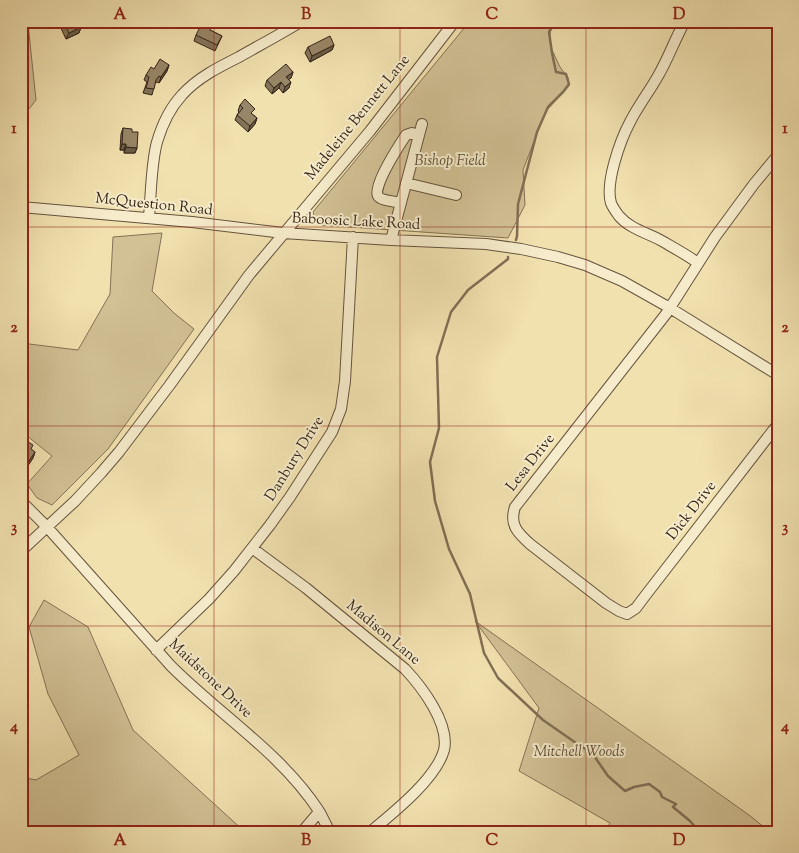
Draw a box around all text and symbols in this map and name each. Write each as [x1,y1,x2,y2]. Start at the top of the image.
text: A [114,4,127,27]
text: B [301,4,311,27]
text: C [486,4,499,27]
text: D [673,4,686,27]
street label: Madeleine Bennett Lane [301,51,415,185]
text: 1 [11,118,17,141]
text: 1 [782,118,788,141]
park label: Bishop Field [414,151,486,172]
street label: McQuestion Road [94,188,214,222]
street label: Baboosic Lake Road [291,208,421,236]
text: 2 [10,317,18,340]
text: 2 [781,317,789,340]
street label: Danbury Drive [260,412,330,506]
street label: Lesa Drive [502,430,560,496]
street label: Dick Drive [662,477,722,545]
text: 3 [11,517,18,540]
text: 3 [782,517,789,540]
street label: Madison Lane [341,596,425,670]
street label: Maidstone Drive [163,635,257,723]
text: 4 [9,716,18,739]
text: 4 [780,716,789,739]
park label: Mitchell Woods [533,742,625,763]
text: A [114,830,127,853]
text: B [301,830,311,853]
text: C [486,830,499,853]
text: D [673,830,686,853]

